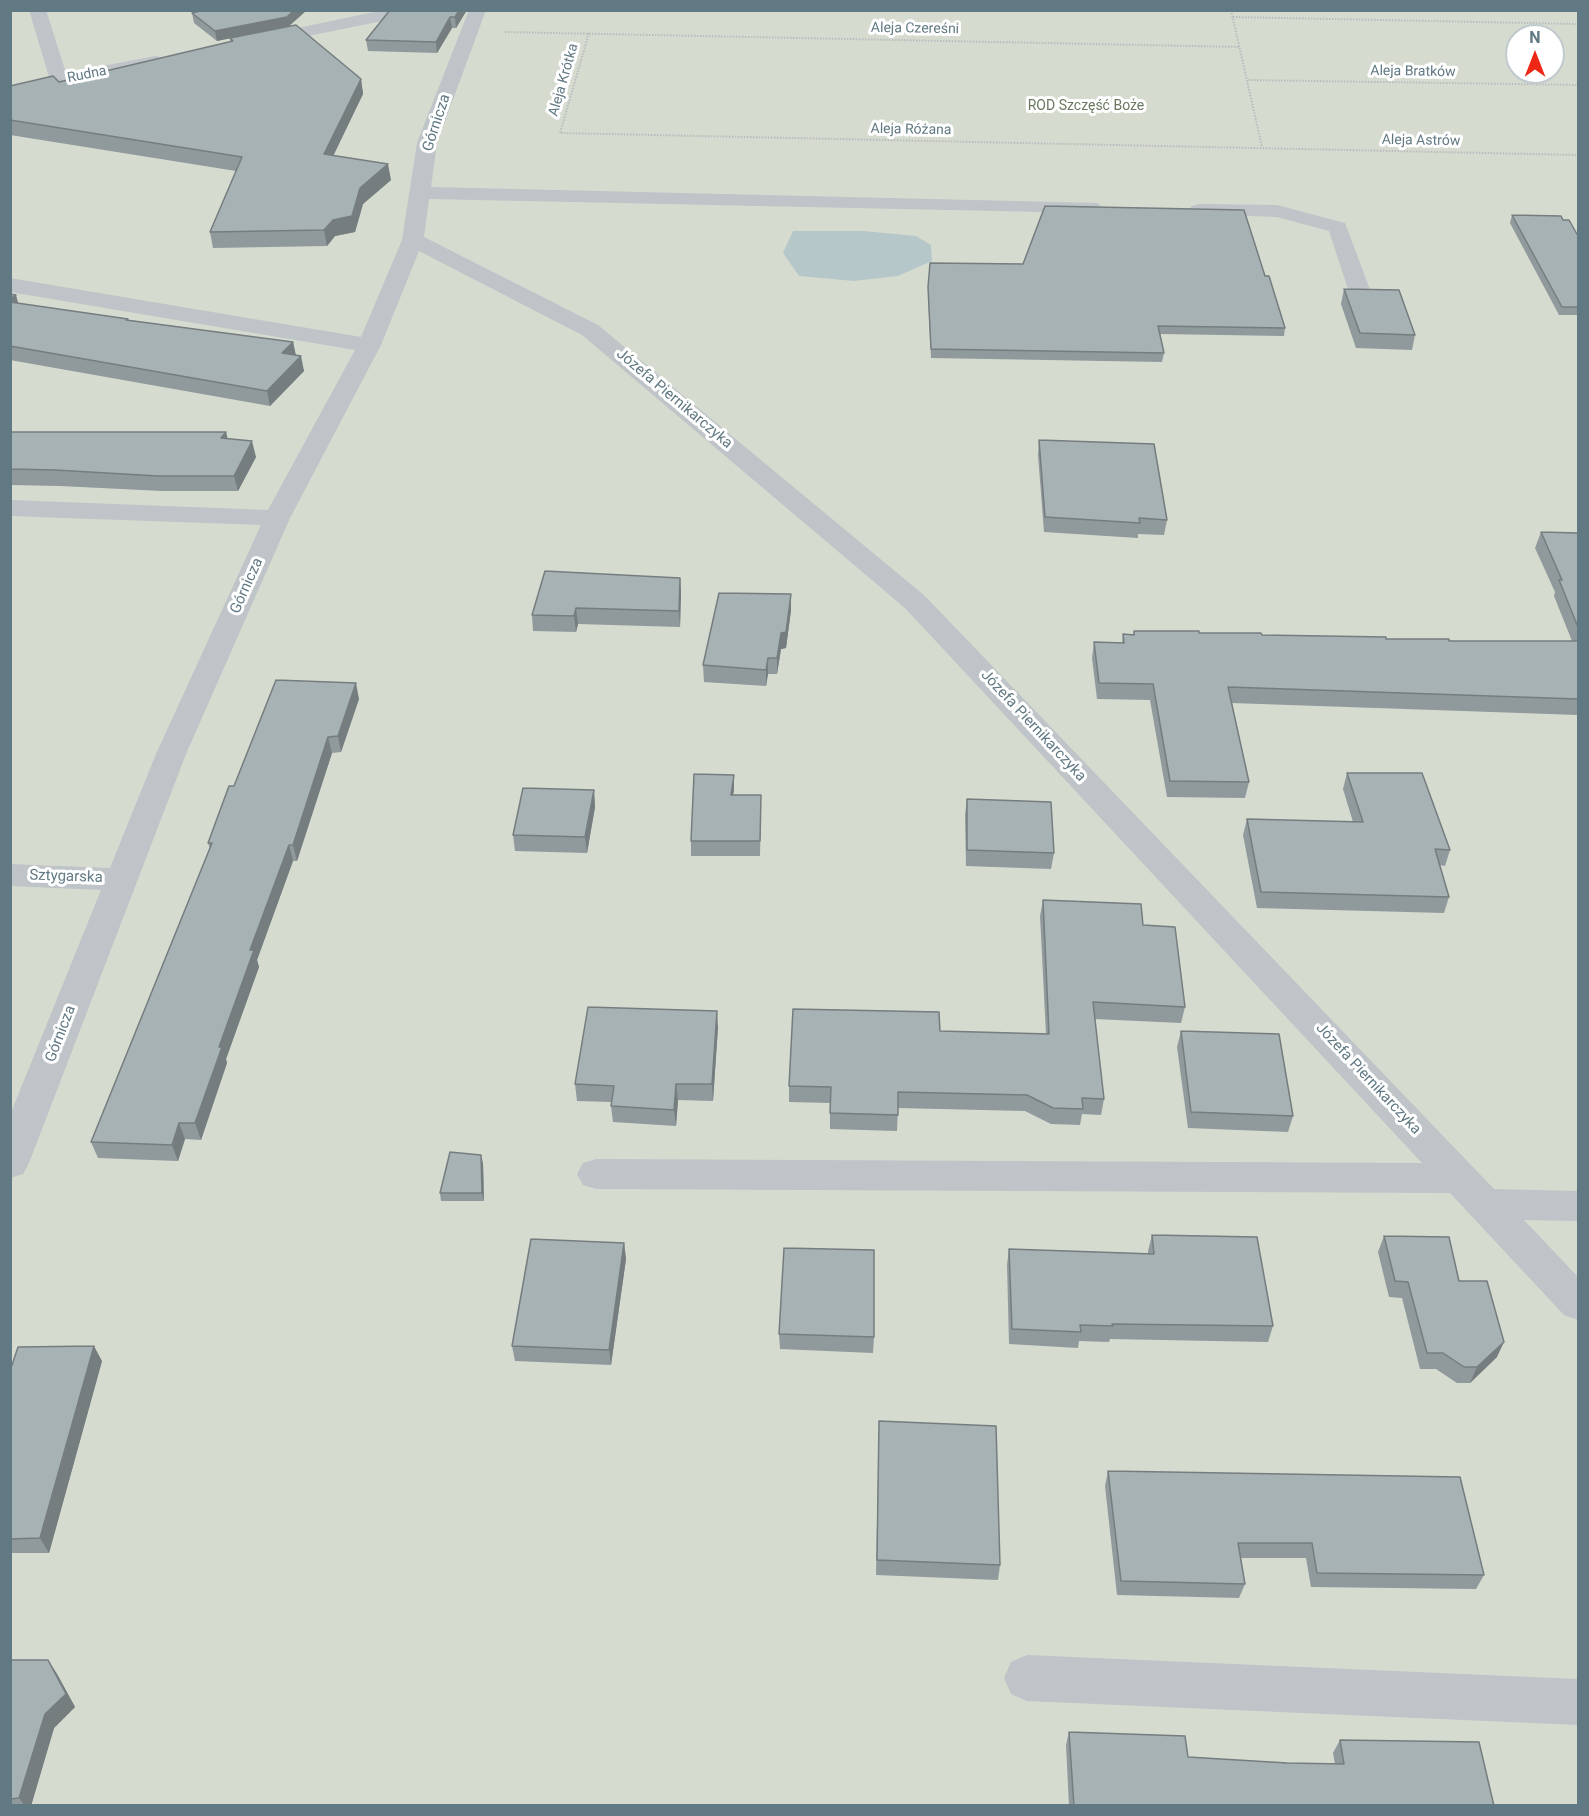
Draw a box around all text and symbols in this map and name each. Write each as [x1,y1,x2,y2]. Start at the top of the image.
street label: Aleja Czereśni [871,20,959,38]
north arrow [1505,24,1565,84]
text: N [1529,28,1541,47]
street label: Aleja Krótka [546,42,582,118]
street label: Rudna [66,63,108,87]
street label: Aleja Bratków [1370,63,1456,81]
street label: Górnicza [419,92,455,154]
park label: ROD Szczęść Boże [1028,98,1144,114]
street label: Aleja Różana [870,121,952,139]
street label: Aleja Astrów [1382,132,1460,150]
street label: Józefa Piernikarczyka [612,345,736,453]
street label: Górnicza [227,555,267,617]
street label: Józefa Piernikarczyka [977,666,1089,786]
street label: Sztygarska [29,867,103,887]
street label: Górnicza [42,1003,80,1065]
street label: Józefa Piernikarczyka [1312,1019,1424,1139]

